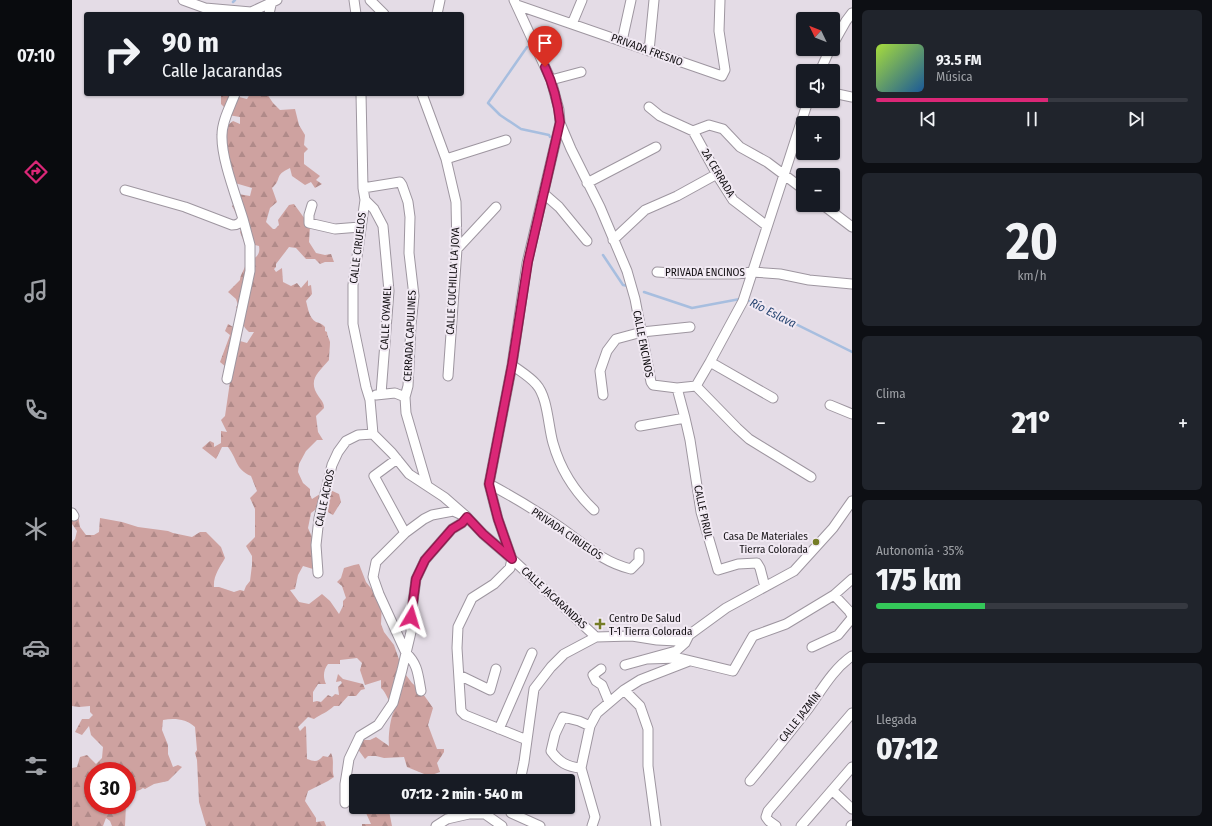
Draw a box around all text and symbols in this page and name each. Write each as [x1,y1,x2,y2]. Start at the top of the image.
north arrow [796,12,840,56]
map controls [796,12,840,212]
text: 90 m [162,26,219,59]
pin [528,26,562,67]
icon: right [96,28,148,80]
street label: PRIVADA FRESNO [609,31,685,69]
icon: arrive [534,32,556,54]
text: 07:10 [17,45,55,67]
text: 93.5 FM [936,51,982,69]
text: Calle Jacarandas [162,60,282,82]
button: sound [796,64,840,108]
text: Música [936,69,973,84]
icon: previous [917,108,939,130]
icon: pause [1021,108,1043,130]
icon: next [1125,108,1147,130]
button: + [796,116,840,160]
street label: 2A CERRADA [699,147,738,200]
icon: directions [22,158,50,186]
button: − [796,168,840,212]
text: 20 [1006,210,1058,273]
street label: CALLE CIRUELOS [347,211,369,284]
street label: CALLE CUCHILLA LA JOYA [444,227,462,335]
street label: PRIVADA ENCINOS [665,266,745,279]
text: km/h [1018,268,1047,283]
icon: music [22,277,50,305]
street label: CALLE OYAMEL [378,286,394,350]
street label: CERRADA CAPULINES [401,289,419,382]
water label: Río Eslava [748,295,798,331]
street label: CALLE ENCINOS [630,309,656,379]
text: Clima [876,386,906,401]
icon: phone [22,396,50,424]
text: 21° [1012,405,1052,441]
text: − [876,410,886,437]
text: + [1178,410,1188,437]
street label: CALLE ACROS [313,468,338,528]
street label: CALLE PIRUL [691,484,715,540]
street label: PRIVADA CIRUELOS [529,505,606,563]
icon: climate [22,515,50,543]
place label: Casa De Materiales Tierra Colorada [723,530,808,556]
marker: Casa De Materiales Tierra Colorada [811,537,821,547]
text: Autonomía · 35% [876,543,964,558]
text: 175 km [876,562,961,598]
street label: CALLE JACARANDAS [519,564,590,632]
position arrow [390,596,432,638]
place label: Centro De Salud T-1 Tierra Colorada [609,612,692,638]
marker: Centro De Salud T-1 Tierra Colorada [594,618,606,630]
icon: car [22,634,50,662]
street label: CALLE JAZMÍN [776,689,824,745]
text: Llegada [876,712,917,727]
text: 07:12 [876,731,938,767]
icon: filters [22,752,50,780]
speed limit sign: 30 [84,762,136,814]
text: 07:12 · 2 min · 540 m [401,785,523,803]

